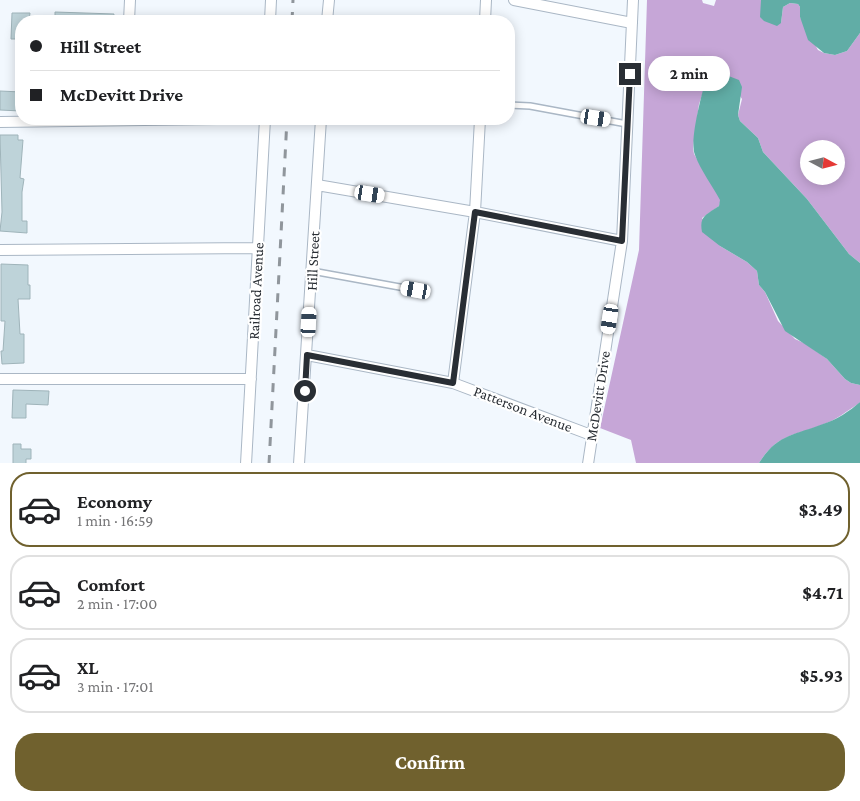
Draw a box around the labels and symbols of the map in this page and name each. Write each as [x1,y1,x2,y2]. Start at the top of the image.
callout: 2 min [648,56,730,92]
route end [619,63,641,85]
car [580,108,611,128]
north arrow [800,140,845,185]
car [354,184,385,204]
street label: Hill Street [303,230,323,291]
street label: Railroad Avenue [245,242,267,340]
car [399,280,432,300]
car [600,303,619,335]
car [300,307,317,337]
street label: McDevitt Drive [583,349,613,442]
route start [294,380,316,402]
street label: Patterson Avenue [471,383,575,435]

